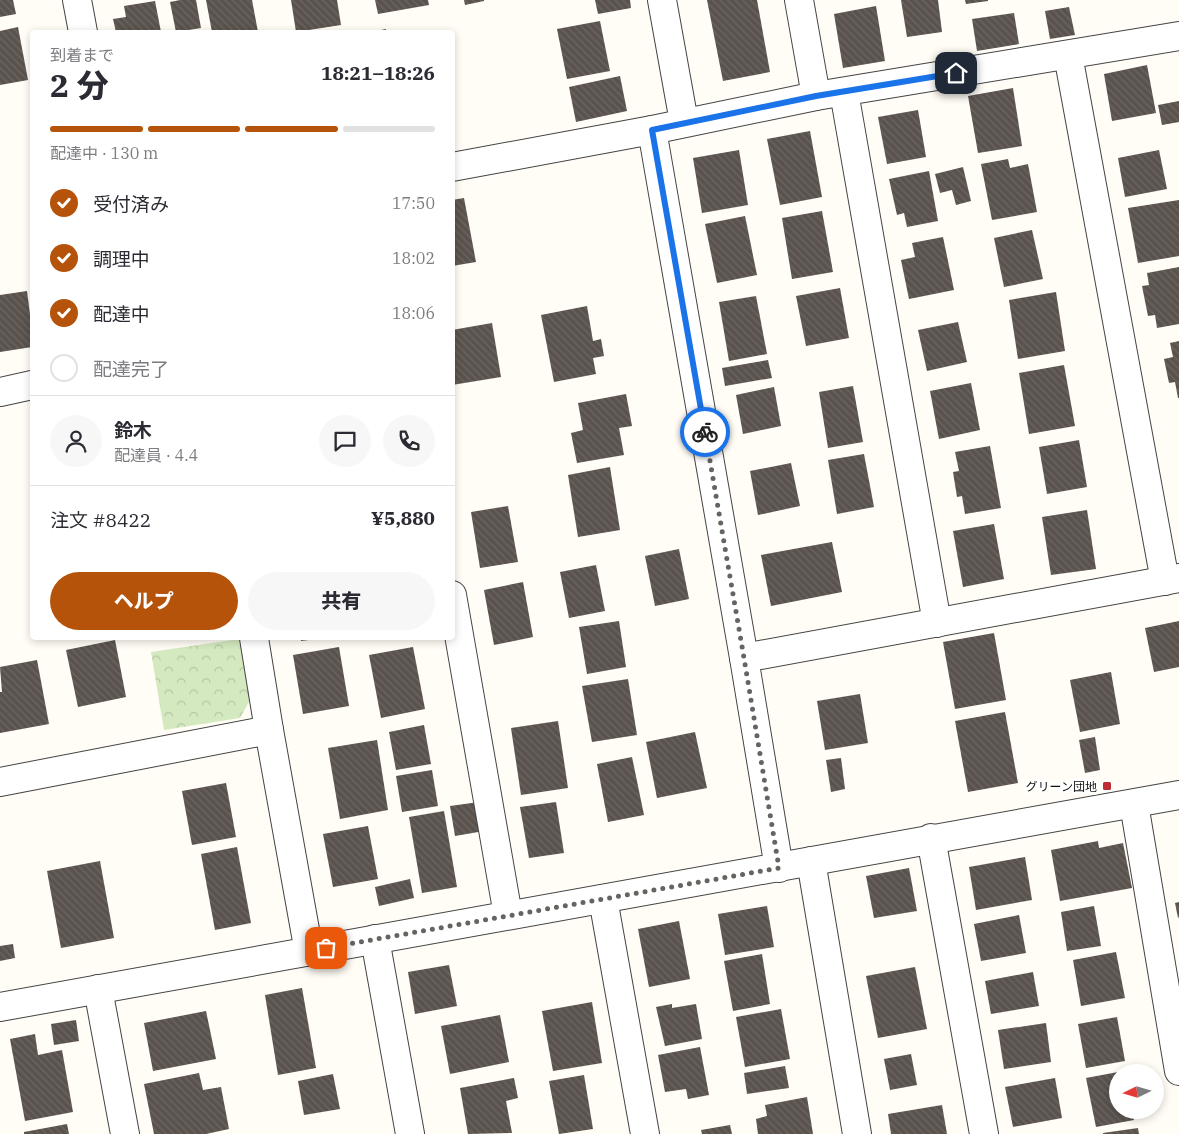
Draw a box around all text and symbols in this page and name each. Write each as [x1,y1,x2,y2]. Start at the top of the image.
text: 到着まで [50,45,114,65]
pin [935,52,977,94]
icon: home [942,59,970,87]
text: 18:21–18:26 [321,61,435,85]
text: 2 分 [50,64,109,106]
text: 配達中 · 130 m [50,143,158,163]
icon: check [50,189,78,217]
text: 受付済み [93,192,169,216]
text: 17:50 [392,193,435,213]
icon: check [50,244,78,272]
text: 調理中 [93,247,150,271]
text: 18:02 [392,248,435,268]
icon: check [50,299,78,327]
text: 配達中 [93,302,150,326]
text: 18:06 [392,303,435,323]
text: 配達完了 [93,357,169,381]
courier [680,407,730,457]
button: person [50,415,102,467]
button: chat [319,415,371,467]
button: phone [383,415,435,467]
text: 鈴木 [114,418,152,442]
icon: bike [691,418,719,446]
text: 配達員 · 4.4 [114,445,198,465]
text: ¥5,880 [371,506,435,530]
text: 注文 #8422 [50,508,151,532]
button: ヘルプ [50,572,238,630]
button: 共有 [248,572,435,630]
place label: グリーン団地 [1026,779,1097,794]
marker: グリーン団地 [1101,780,1113,792]
pin [305,927,347,969]
icon: bag [312,934,340,962]
north arrow [1109,1064,1164,1119]
map controls [1109,1064,1164,1119]

